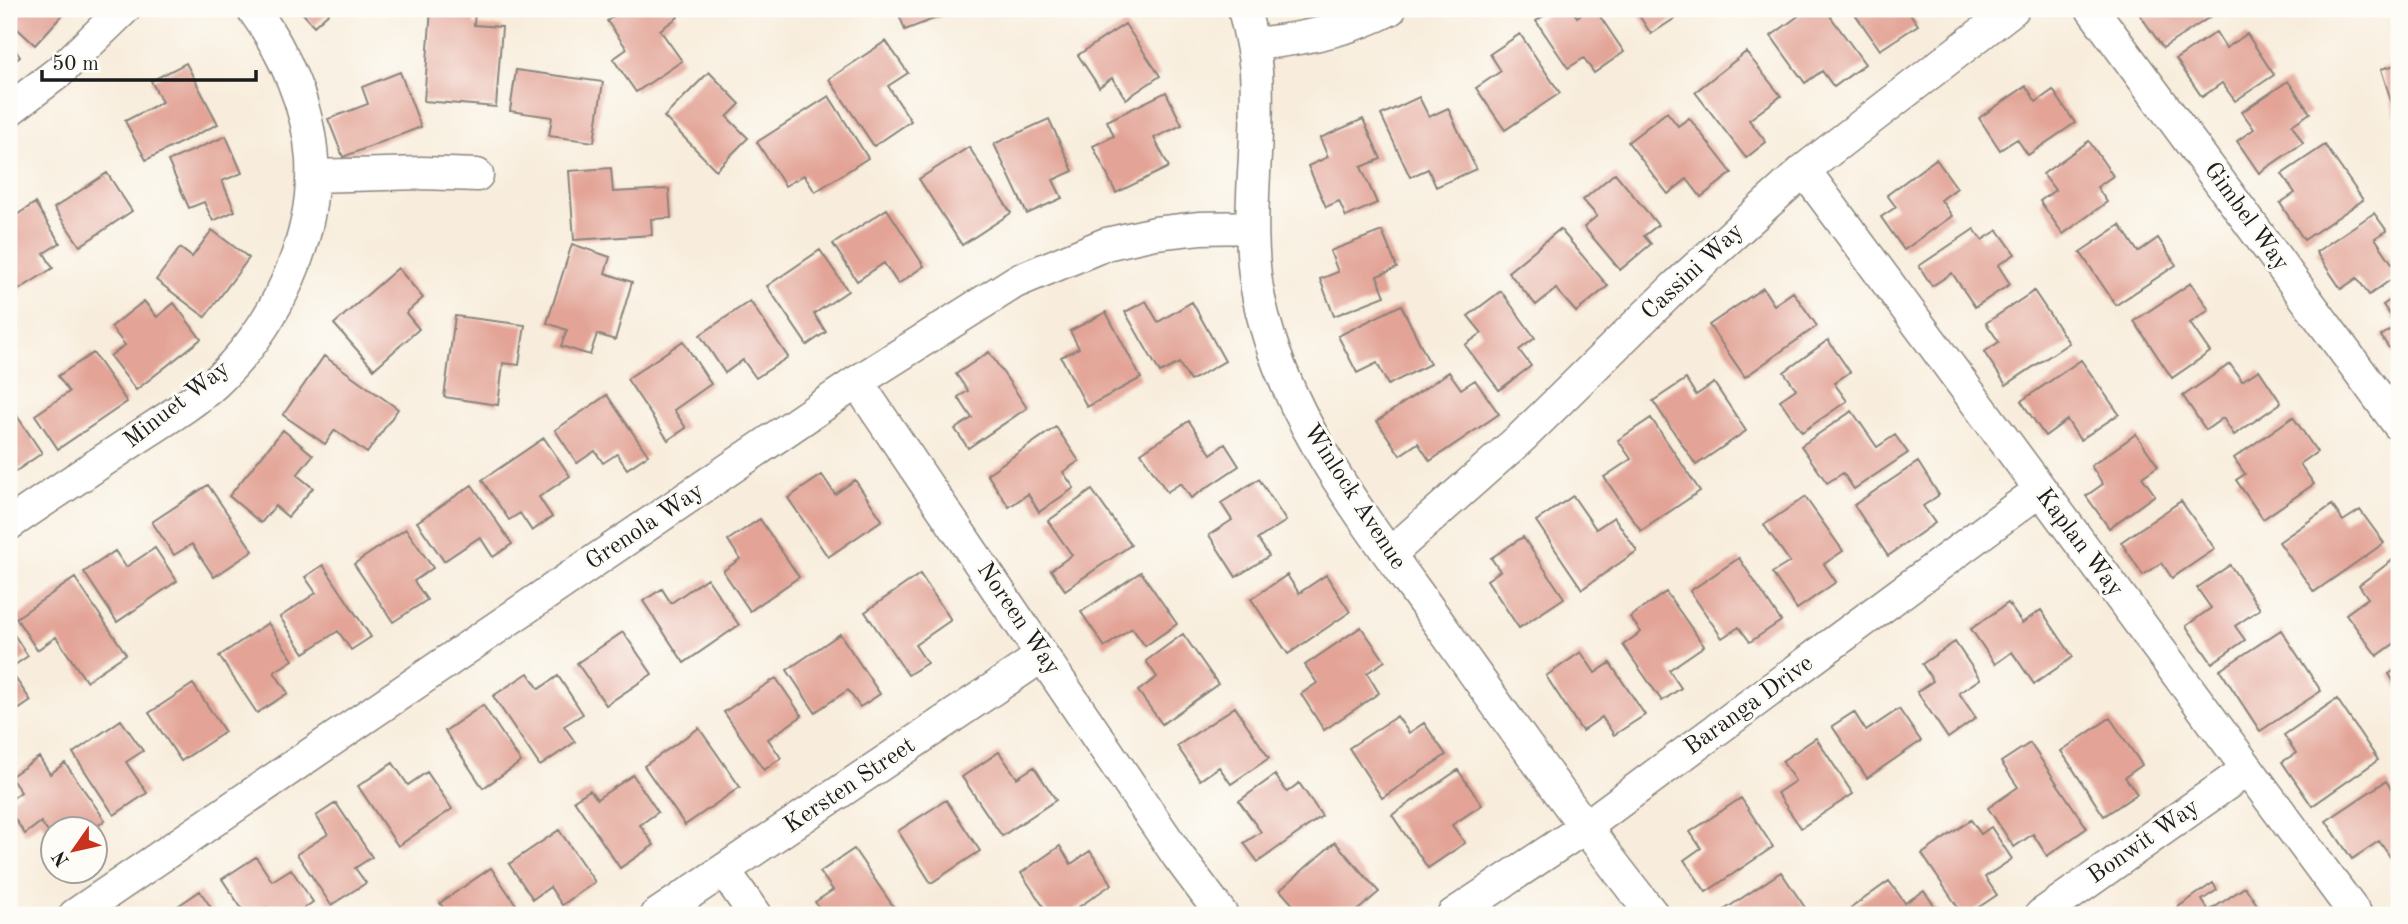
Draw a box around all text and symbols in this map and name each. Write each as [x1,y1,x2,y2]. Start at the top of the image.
scale bar [42,38,256,82]
text: 50 m [52,54,99,75]
street label: Gimbel Way [2199,158,2293,276]
street label: Cassini Way [1638,219,1749,325]
street label: Minuet Way [120,356,234,453]
street label: Winlock Avenue [1298,420,1410,574]
street label: Grenola Way [582,479,708,575]
street label: Kaplan Way [2031,485,2127,602]
street label: Noreen Way [972,558,1064,680]
street label: Baranga Drive [1680,652,1818,760]
street label: Kersten Street [780,734,920,838]
street label: Bonwit Way [2084,795,2204,889]
north arrow [38,816,108,886]
text: N [50,846,74,869]

